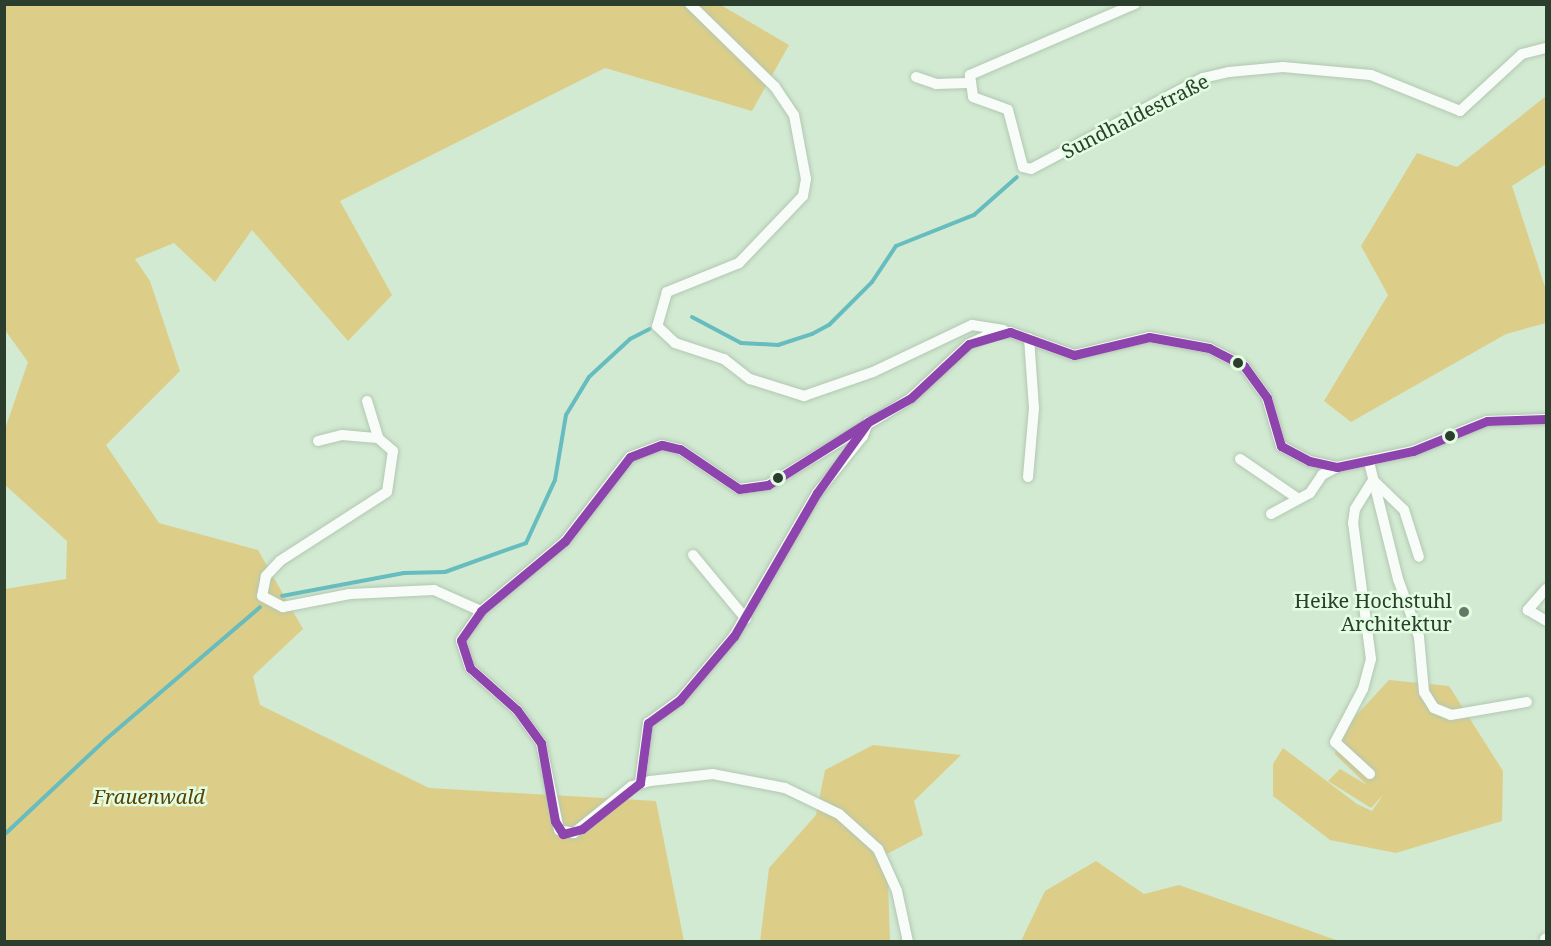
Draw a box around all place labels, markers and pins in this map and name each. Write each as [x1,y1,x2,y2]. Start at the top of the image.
unlabelled marker [1232,357,1244,369]
unlabelled marker [1444,430,1456,442]
unlabelled marker [772,472,784,484]
place label: Heike Hochstuhl Architektur [1294,588,1452,635]
marker: Heike Hochstuhl Architektur [1457,605,1471,619]

